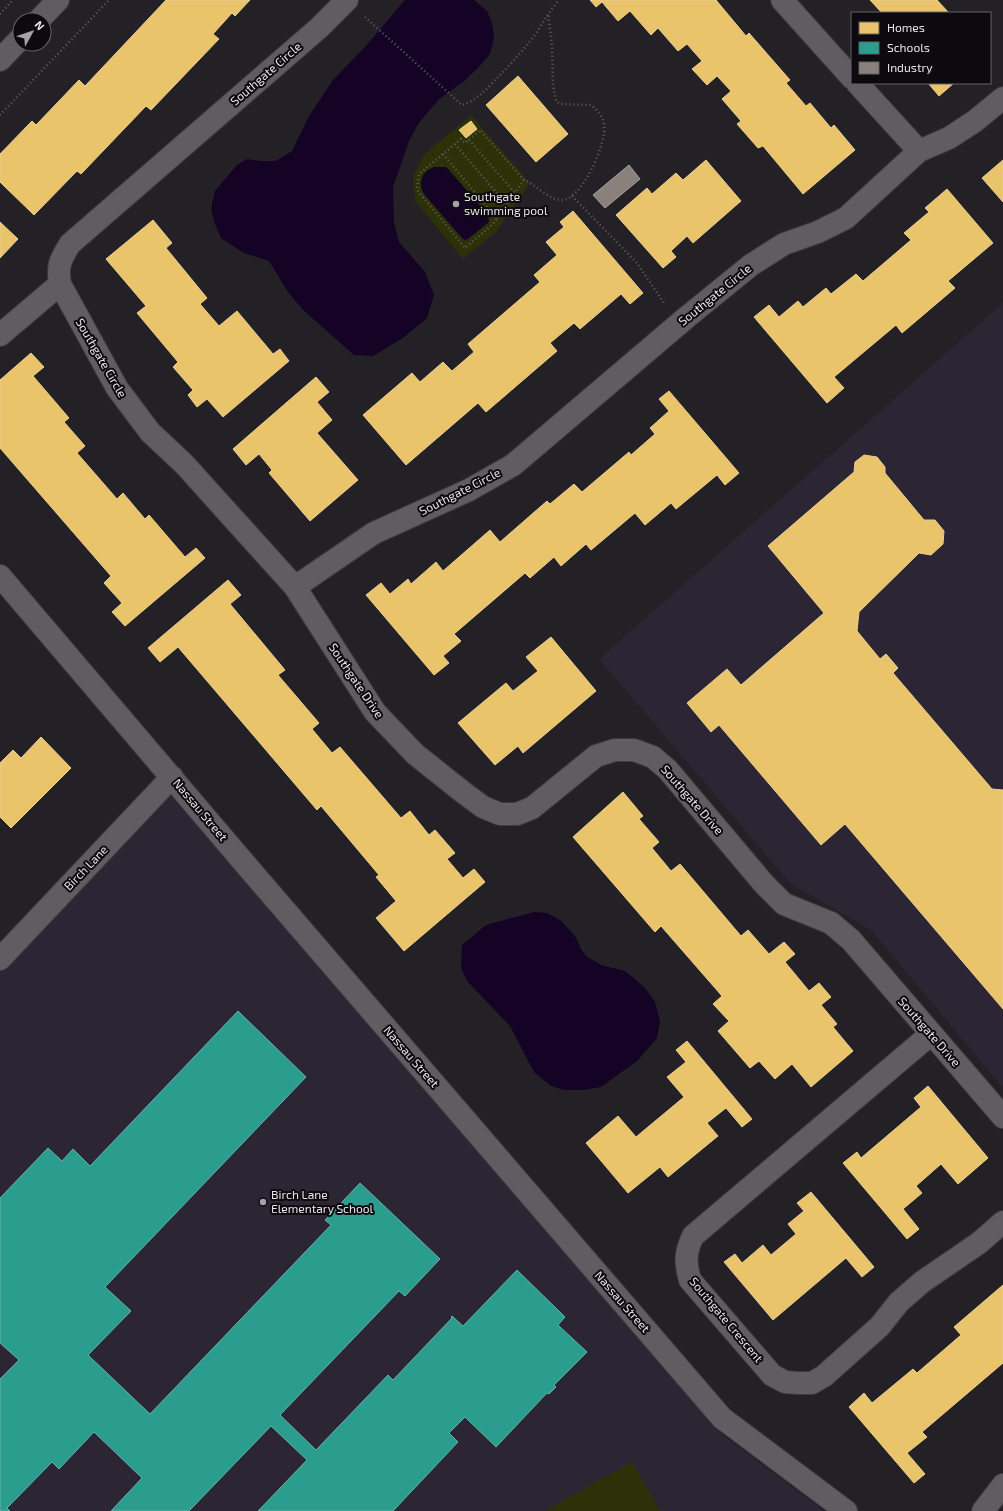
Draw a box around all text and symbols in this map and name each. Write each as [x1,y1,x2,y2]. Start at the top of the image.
north arrow [12,12,52,52]
legend [851,12,991,84]
text: N [33,18,48,33]
text: Homes [887,20,925,34]
street label: Southgate Circle [227,39,304,108]
text: Schools [887,40,930,54]
text: Industry [887,60,933,74]
place label: Southgate swimming pool [464,189,548,217]
marker: Southgate swimming pool [451,199,461,209]
street label: Southgate Circle [675,261,753,328]
street label: Southgate Circle [74,315,130,400]
street label: Southgate Circle [417,465,502,518]
street label: Southgate Drive [327,640,387,721]
street label: Southgate Drive [659,762,727,837]
street label: Nassau Street [171,775,231,844]
street label: Birch Lane [61,842,110,893]
street label: Southgate Drive [896,994,964,1069]
street label: Nassau Street [381,1023,442,1090]
place label: Birch Lane Elementary School [271,1187,374,1215]
marker: Birch Lane Elementary School [258,1197,268,1207]
street label: Nassau Street [592,1268,653,1335]
street label: Southgate Crescent [687,1274,767,1365]

